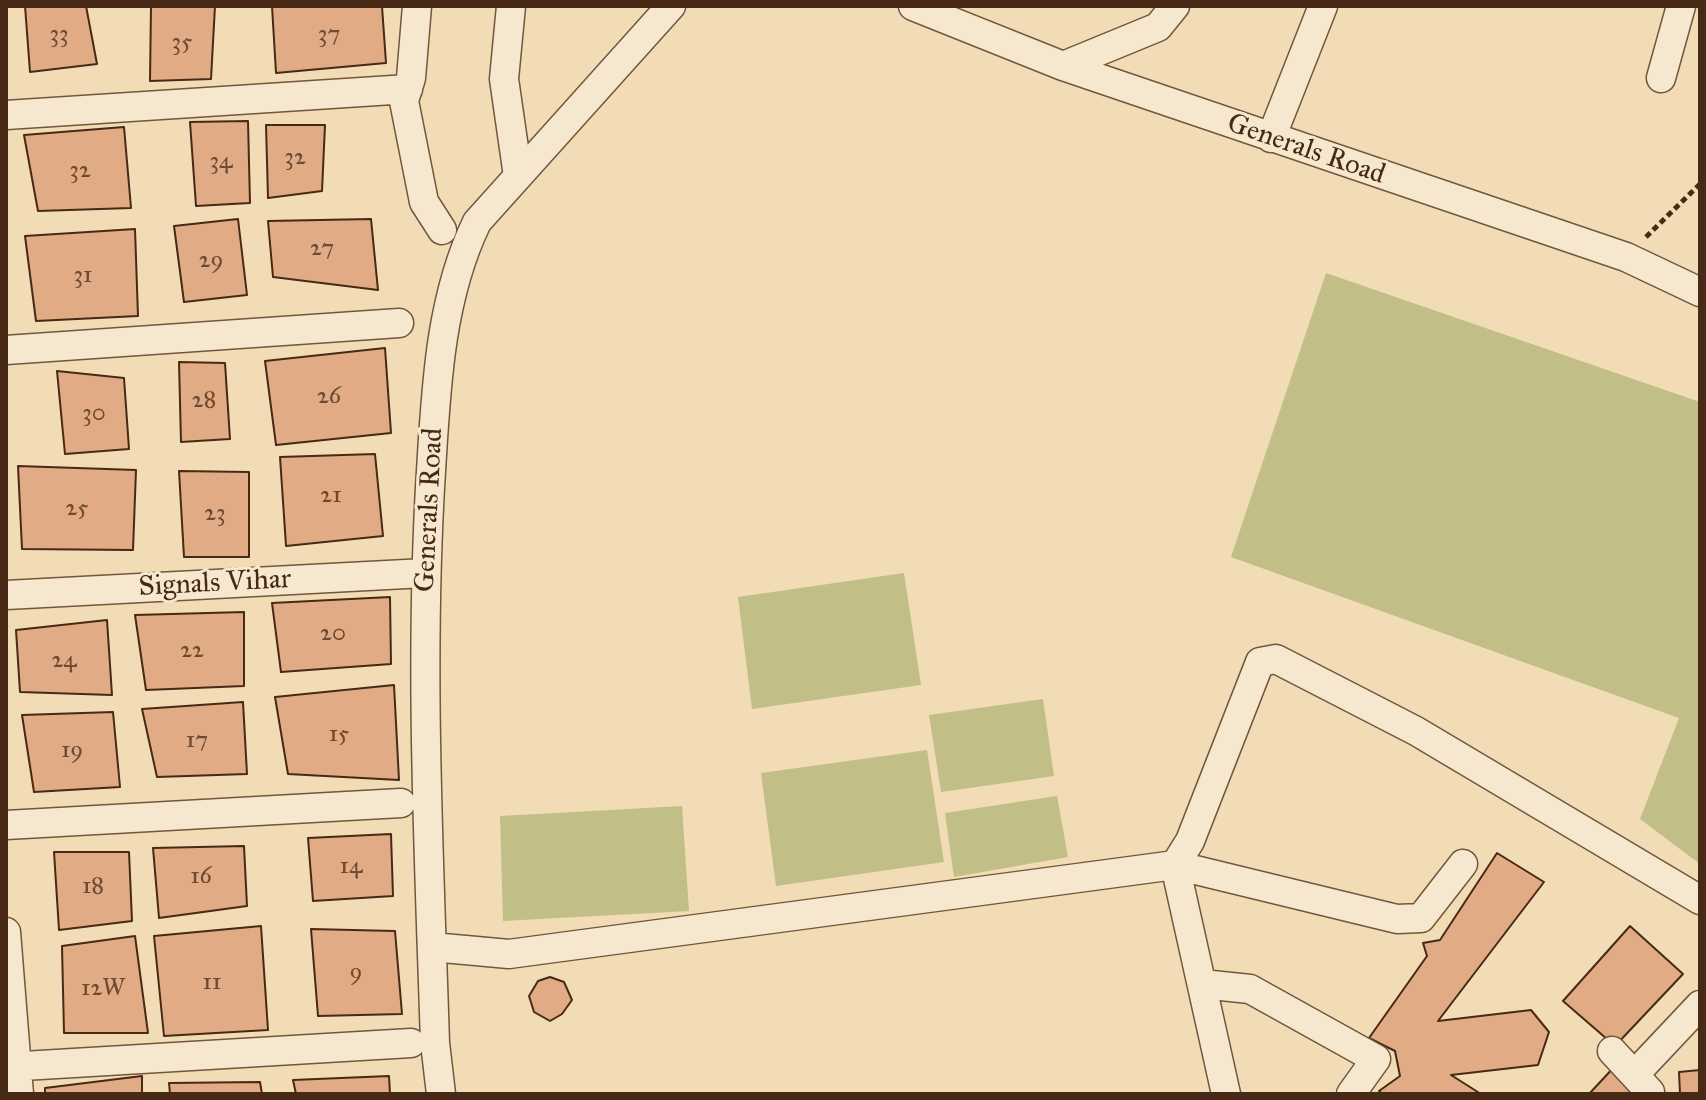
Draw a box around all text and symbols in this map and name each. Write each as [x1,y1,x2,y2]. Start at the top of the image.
house number: 33 [49,21,69,49]
house number: 37 [318,21,340,49]
house number: 35 [172,29,192,57]
street label: Generals Road [1223,107,1389,193]
house number: 32 [284,144,306,172]
house number: 34 [210,148,232,176]
house number: 32 [69,157,91,185]
house number: 27 [310,235,334,263]
house number: 29 [199,247,223,275]
house number: 31 [73,262,93,290]
house number: 26 [317,383,341,411]
house number: 28 [192,387,216,415]
house number: 30 [82,400,106,428]
street label: Generals Road [409,427,451,593]
house number: 21 [320,482,342,510]
house number: 25 [66,495,88,523]
house number: 23 [204,500,226,528]
street label: Signals Vihar [138,563,292,605]
house number: 20 [320,620,346,648]
house number: 22 [180,637,204,665]
house number: 24 [51,647,77,675]
house number: 15 [329,721,349,749]
house number: 17 [186,727,208,755]
house number: 19 [61,737,83,765]
house number: 14 [340,853,362,881]
house number: 16 [190,863,212,891]
house number: 18 [82,873,104,901]
house number: 9 [350,959,362,987]
house number: 11 [203,969,221,997]
house number: 12W [81,975,125,1003]

